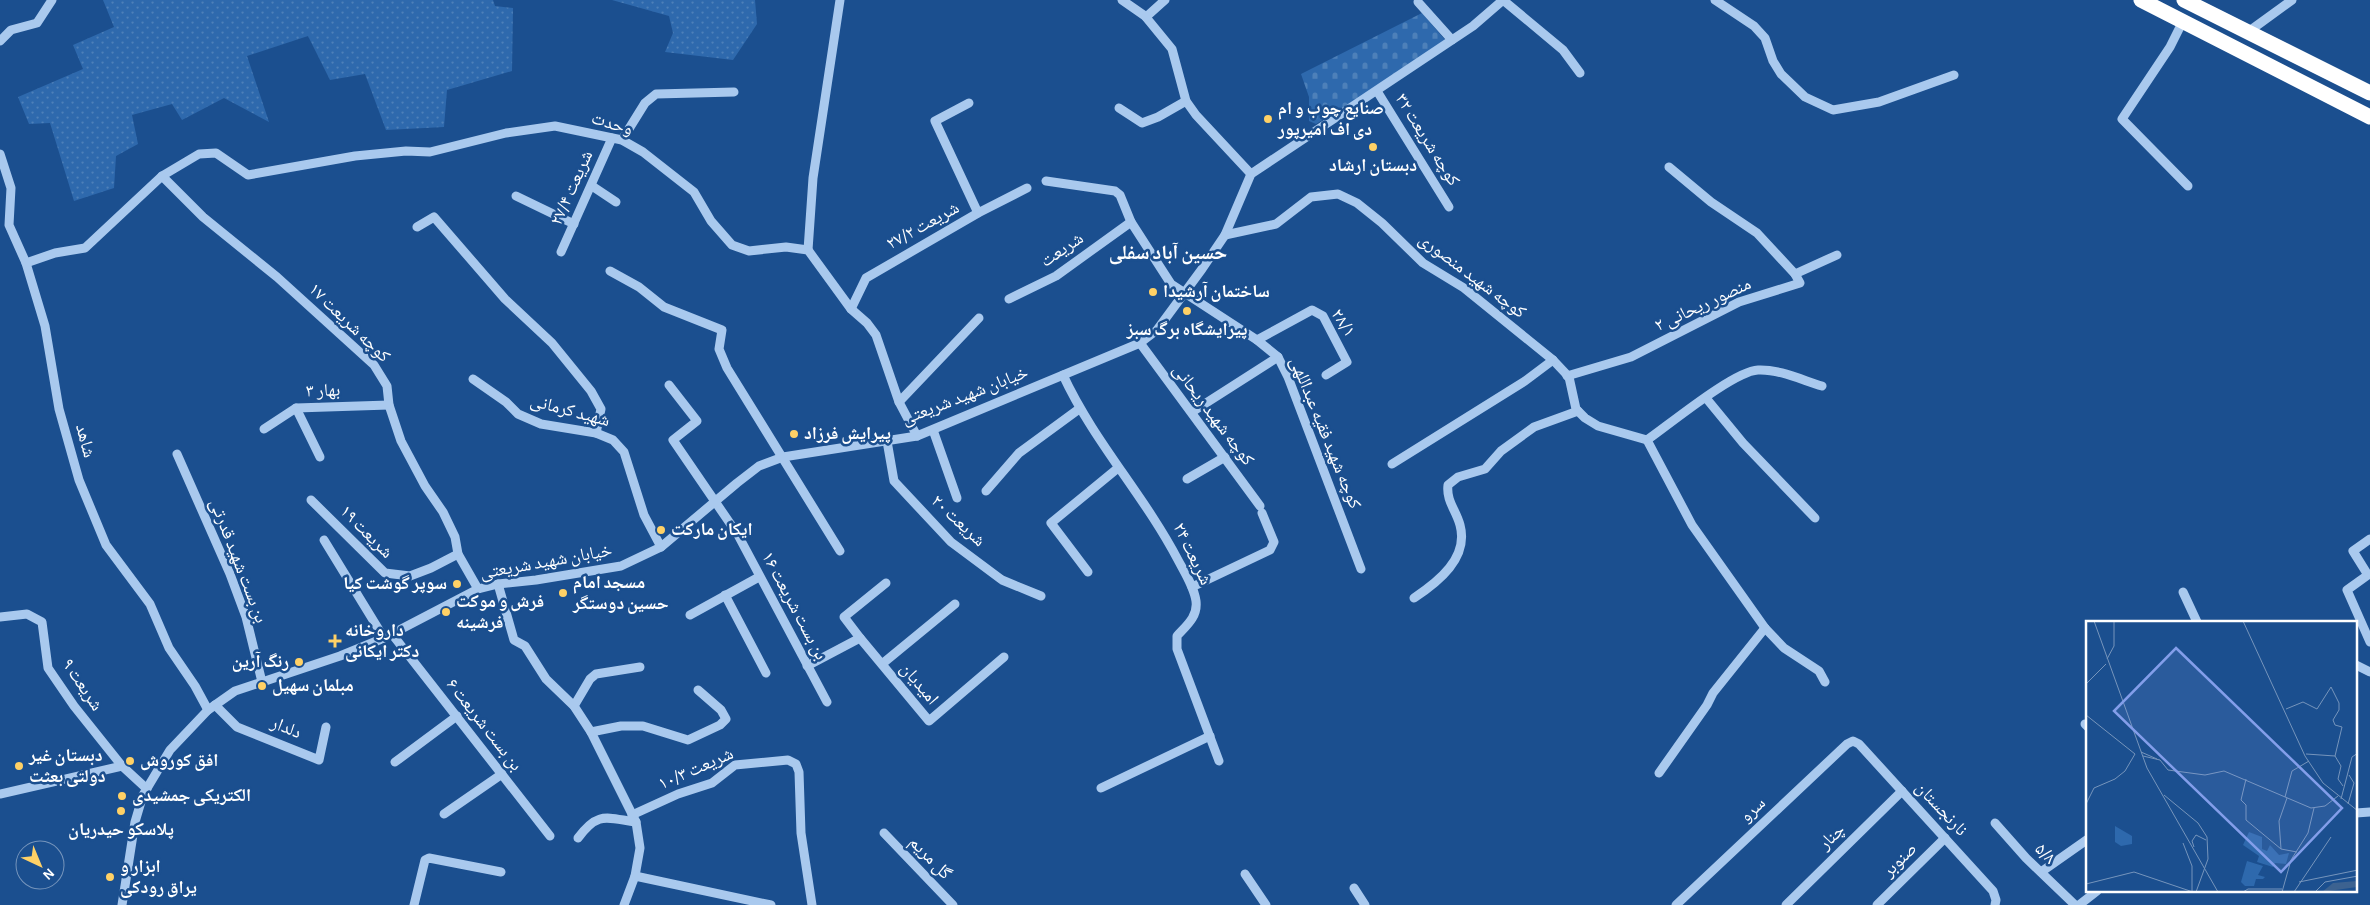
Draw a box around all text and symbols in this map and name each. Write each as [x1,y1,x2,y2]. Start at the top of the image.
street label: کوچه شریعت ۳۲ [1391,91,1463,190]
place label: صنایع چوب و ام دی اف امیرپور [1277,100,1384,140]
street label: وحدت [589,109,635,139]
marker: صنایع چوب و ام دی اف امیرپور [1262,113,1274,125]
marker: دبستان ارشاد [1367,141,1379,153]
street label: شریعت ۲۷/۴ [548,148,597,228]
place label: دبستان ارشاد [1329,157,1417,176]
street label: شریعت ۲۷/۲ [884,199,962,253]
street label: شریعت [1037,229,1087,271]
street label: کوچه شهید منصوری [1414,230,1529,323]
district label: حسین آباد سفلی [1109,242,1227,265]
street label: منصور ریحانی ۲ [1652,275,1754,336]
street label: کوچه شریعت ۱۷ [304,280,393,367]
place label: ساختمان آرشیدا [1163,281,1270,302]
marker: ساختمان آرشیدا [1147,286,1159,298]
marker: پیرایشگاه برگ سبز [1181,305,1193,317]
street label: ۲۸/۱ [1327,306,1359,340]
place label: پیرایشگاه برگ سبز [1126,320,1247,340]
street label: کوچه شهید فقیه عبداللهی [1285,355,1364,512]
street label: کوچه شهید ریحانی [1168,361,1257,470]
street label: خیابان شهید شریعتی [899,364,1031,429]
street label: بهار ۳ [306,381,341,401]
street label: شهید کرمانی [528,392,612,431]
street label: شاهد [72,422,98,460]
place label: پیرایش فرزاد [804,425,891,444]
marker: پیرایش فرزاد [788,428,800,440]
street label: شریعت ۲۰ [927,492,988,551]
street label: بن بست شهید قدرتی [205,496,270,626]
street label: شریعت ۱۹ [336,502,396,562]
street label: شریعت ۲۴ [1169,520,1215,588]
place label: ایکان مارکت [671,521,753,540]
marker: ایکان مارکت [655,524,667,536]
street label: خیابان شهید شریعتی [479,542,614,583]
street label: بن بست شریعت ۱۶ [757,549,830,664]
place label: سوپر گوشت کیا [343,574,447,594]
place label: مسجد امام حسین دوستگر [572,574,669,614]
marker: سوپر گوشت کیا [451,578,463,590]
marker: مسجد امام حسین دوستگر [557,587,569,599]
place label: فرش و موکت فرشینه [456,593,544,632]
marker: فرش و موکت فرشینه [440,606,452,618]
inset map [2086,621,2358,892]
place label: داروخانه دکتر ایکانی [345,622,420,662]
marker: داروخانه دکتر ایکانی [329,635,341,647]
place label: رنگ آرین [232,651,289,672]
street label: شریعت ۹ [58,656,106,714]
marker: رنگ آرین [293,656,305,668]
street label: امیدیان [896,660,942,709]
street label: بن بست شریعت ۶ [442,676,525,775]
place label: مبلمان سهیل [272,677,354,696]
marker: مبلمان سهیل [256,680,268,692]
street label: دلدار [267,713,304,742]
street label: شریعت ۱۰/۳ [656,745,736,794]
place label: دبستان غیر دولتی بعثت [28,747,106,787]
place label: افق کوروش [140,752,218,771]
marker: افق کوروش [124,755,136,767]
marker: دبستان غیر دولتی بعثت [13,760,25,772]
street label: نارنجستان [1911,778,1970,840]
place label: الکتریکی جمشیدی [132,787,251,806]
marker: الکتریکی جمشیدی [116,790,128,802]
street label: سرو [1737,794,1769,826]
marker: پلاسکو حیدریان [115,805,127,817]
place label: پلاسکو حیدریان [68,821,174,840]
street label: چنار [1815,821,1849,854]
street label: گل مریم [904,833,955,885]
street label: صنوبر [1879,839,1921,882]
north arrow [15,840,65,890]
street label: ۵/۸ [2031,840,2059,868]
place label: ابزار و یراق رودکی [120,858,197,898]
text: N [40,865,57,882]
marker: ابزار و یراق رودکی [104,871,116,883]

